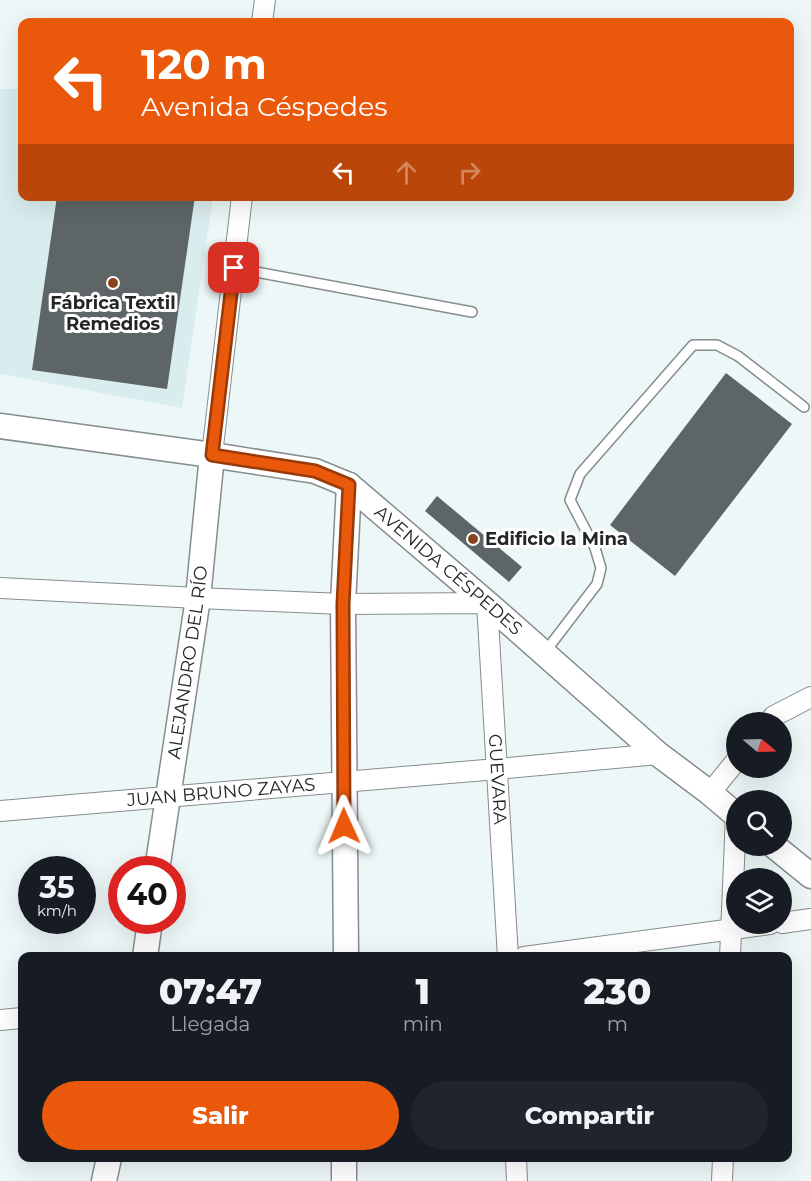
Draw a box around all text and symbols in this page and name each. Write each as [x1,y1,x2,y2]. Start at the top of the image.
text: 120 m [141,38,267,90]
icon: left [42,42,120,120]
text: Avenida Céspedes [141,90,387,123]
icon: left [327,156,360,189]
icon: ahead [390,156,423,189]
icon: right [453,156,486,189]
pin [208,242,259,293]
icon: arrive [217,251,250,284]
marker: Fábrica Textil Remedios [106,276,120,290]
place label: Fábrica Textil Remedios [50,292,176,335]
street label: AVENIDA CÉSPEDES [370,501,527,640]
place label: Edificio la Mina [485,528,628,550]
marker: Edificio la Mina [466,532,480,546]
street label: ALEJANDRO DEL RÍO [163,564,212,761]
north arrow [726,712,792,778]
map controls [726,712,792,934]
street label: GUEVARA [484,733,511,825]
street label: JUAN BRUNO ZAYAS [125,773,316,811]
button: search [726,790,792,856]
position arrow [312,794,376,858]
speed limit sign: 40 [108,856,186,934]
button: layers [726,868,792,934]
text: 35 [39,869,75,906]
text: km/h [37,901,77,920]
text: 07:47 [159,969,262,1013]
text: 1 [415,969,430,1013]
text: 230 [583,969,651,1013]
text: Llegada [170,1012,250,1036]
text: min [403,1012,443,1036]
text: m [607,1012,628,1036]
button: Salir [42,1081,399,1150]
button: Compartir [411,1081,768,1150]

